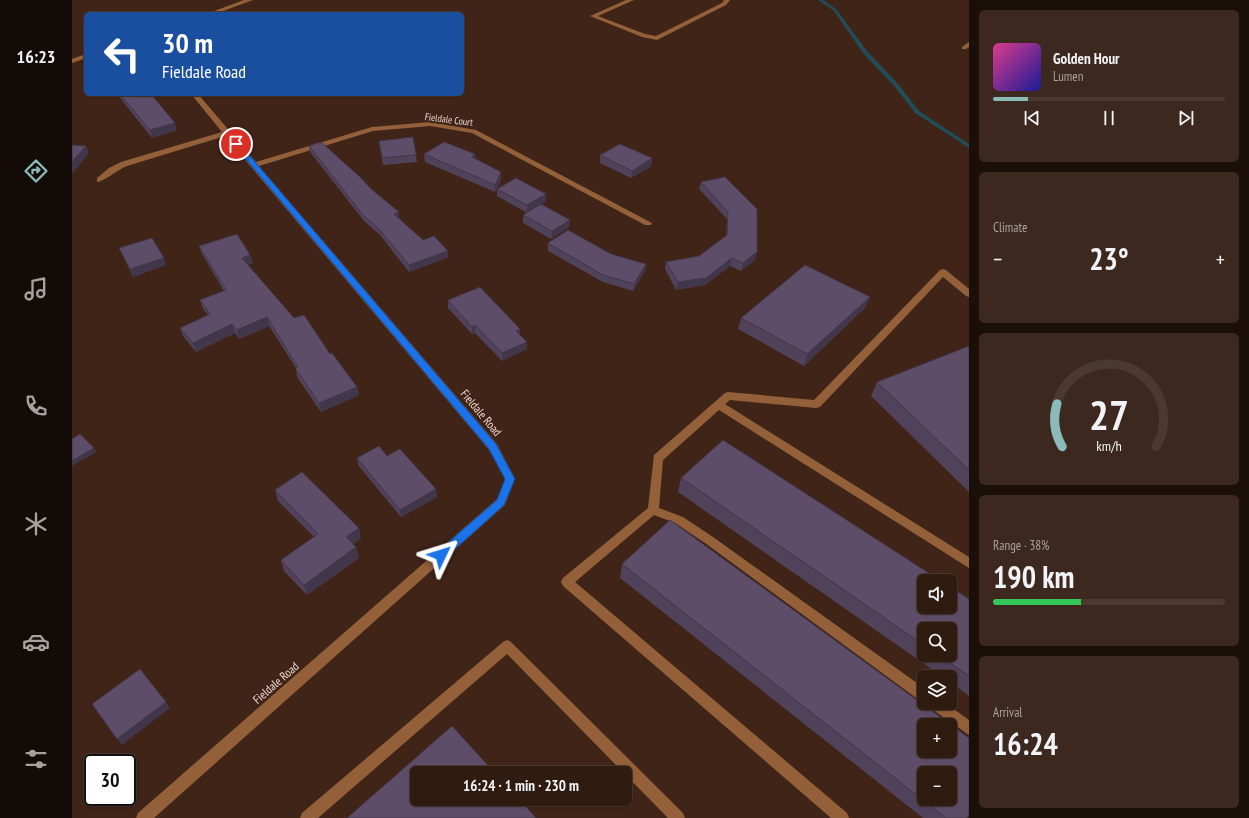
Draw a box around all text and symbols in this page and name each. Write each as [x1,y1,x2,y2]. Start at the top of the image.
text: 30 m [162,24,213,61]
icon: left [96,28,148,80]
text: 16:23 [17,45,55,68]
text: Golden Hour [1053,49,1120,68]
text: Fieldale Road [162,60,246,83]
text: Lumen [1053,68,1083,85]
icon: previous [1021,107,1043,129]
icon: pause [1098,107,1120,129]
icon: next [1175,107,1197,129]
street label: Fieldale Court [424,110,474,129]
pin [219,127,253,161]
icon: arrive [225,133,247,155]
icon: directions [22,157,50,185]
text: Climate [993,219,1027,236]
text: 23° [1089,239,1129,278]
text: − [993,245,1002,273]
text: + [1216,245,1225,273]
icon: music [22,275,50,303]
street label: Fieldale Road [458,386,505,439]
text: 27 [1089,388,1129,441]
icon: phone [22,392,50,420]
text: km/h [1096,436,1122,455]
icon: climate [22,510,50,538]
position arrow [420,534,462,576]
text: Range · 38% [993,537,1049,554]
text: 190 km [993,557,1074,596]
map controls [917,574,957,806]
button: sound [917,574,957,614]
button: search [917,622,957,662]
icon: car [22,628,50,656]
street label: Fieldale Road [250,659,302,707]
button: layers [917,670,957,710]
text: Arrival [993,704,1022,721]
button: + [917,718,957,758]
text: 16:24 [993,724,1058,763]
icon: filters [22,745,50,773]
speed limit sign: 30 [84,754,136,806]
button: − [917,766,957,806]
text: 16:24 · 1 min · 230 m [463,776,579,795]

